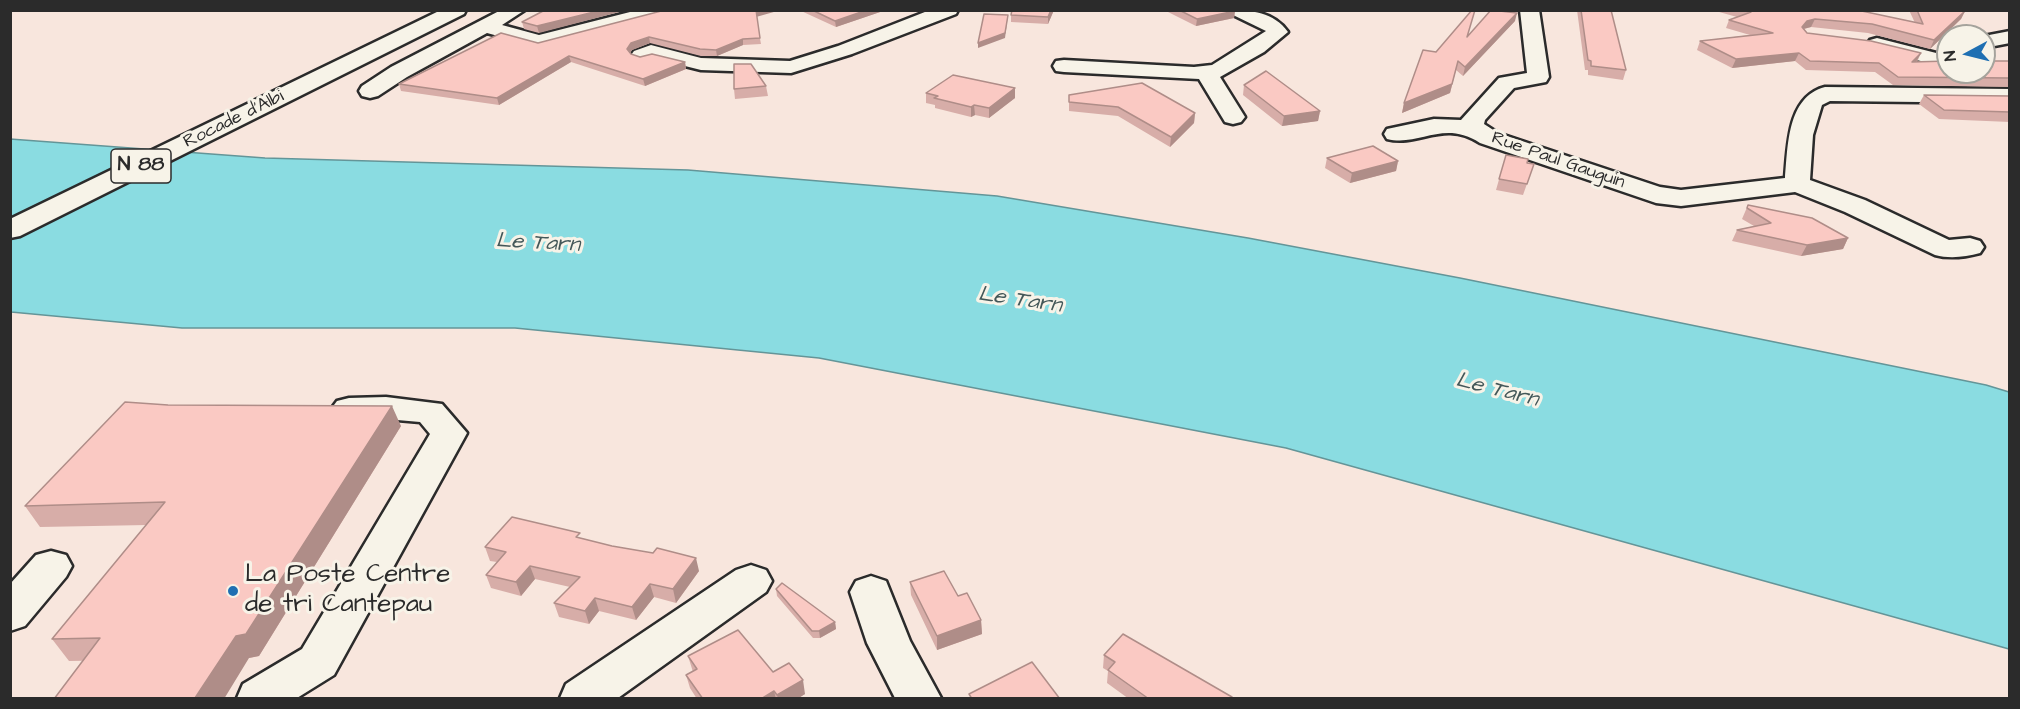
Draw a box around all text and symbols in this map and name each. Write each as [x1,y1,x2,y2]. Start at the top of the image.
north arrow [1936,24,1996,84]
text: N [1939,50,1962,62]
street label: Rocade d'Albi [180,86,288,154]
street label: Rue Paul Gauguin [1488,128,1628,194]
road number: N 88 [111,149,171,183]
water label: Le Tarn [495,229,581,259]
water label: Le Tarn [977,282,1063,320]
water label: Le Tarn [1453,368,1541,414]
place label: La Poste Centre de tri Cantepau [245,560,450,622]
marker: La Poste Centre de tri Cantepau [226,584,240,598]

